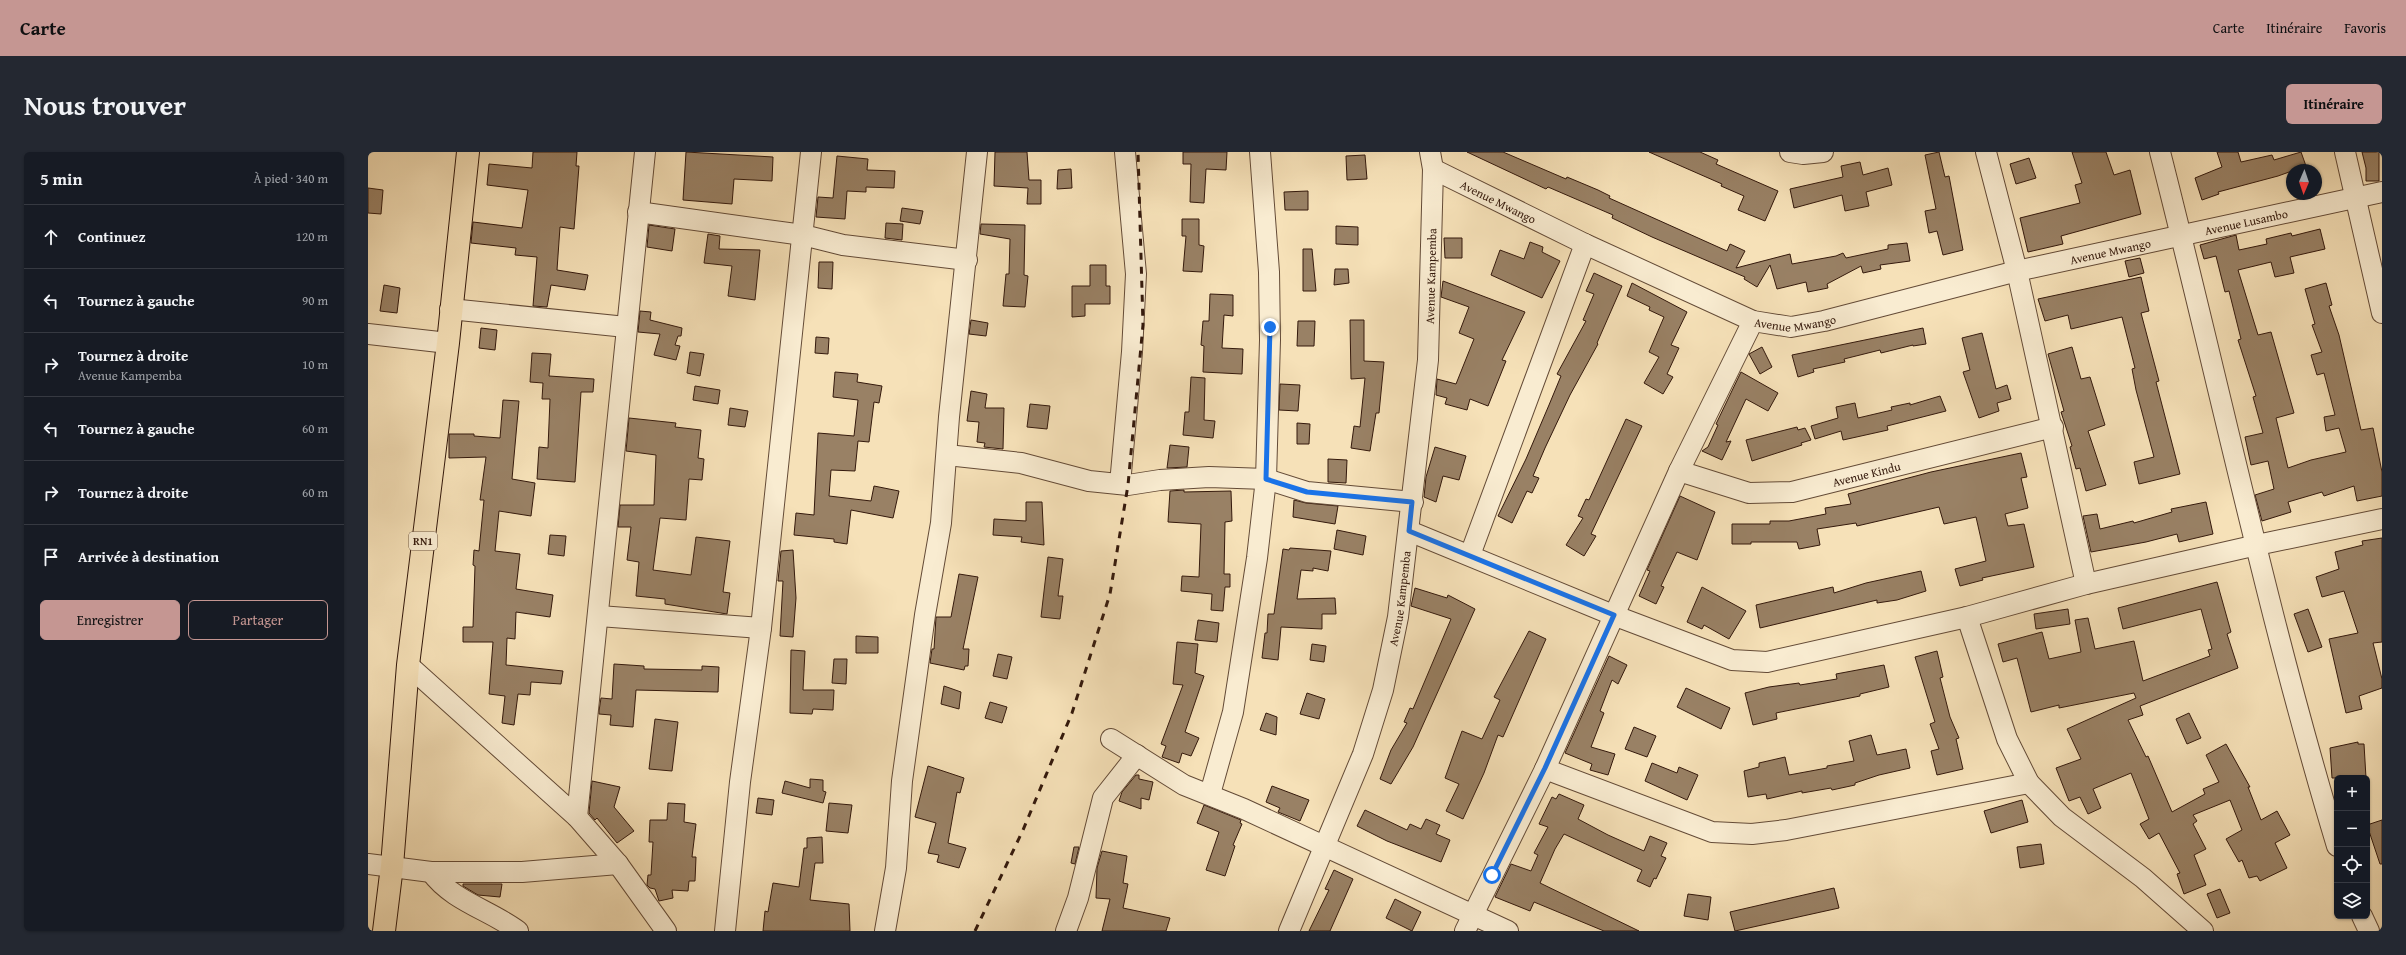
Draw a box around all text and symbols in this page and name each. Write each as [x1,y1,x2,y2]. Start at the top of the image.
text: Carte [20,14,66,42]
text: Carte [2213,18,2244,38]
text: Itinéraire [2266,18,2322,38]
text: Favoris [2344,18,2386,38]
text: Nous trouver [24,84,186,125]
button: Itinéraire [2286,84,2382,124]
north arrow [2286,164,2322,200]
text: 5 min [40,166,82,191]
text: À pied · 340 m [253,169,328,188]
street label: Avenue Mwango [1458,175,1539,227]
street label: Avenue Lusambo [2203,204,2289,239]
icon: ahead [40,226,62,248]
text: Continuez [78,226,146,247]
text: 120 m [296,227,328,246]
street label: Avenue Kampemba [1420,228,1440,324]
street label: Avenue Mwango [2068,234,2152,268]
icon: left [40,290,62,312]
text: Tournez à gauche [78,290,195,311]
text: 90 m [302,291,328,310]
street label: Avenue Mwango [1753,310,1838,335]
route end [1261,318,1279,336]
text: Tournez à droite [78,345,188,366]
icon: right [40,354,62,376]
text: 10 m [302,355,328,374]
text: Avenue Kampemba [78,366,182,385]
icon: left [40,418,62,440]
text: Tournez à gauche [78,418,195,439]
text: 60 m [302,419,328,438]
street label: Avenue Kindu [1830,457,1903,490]
icon: right [40,482,62,504]
text: Tournez à droite [78,482,188,503]
text: 60 m [302,483,328,502]
road number: RN1 [409,532,437,550]
icon: arrive [40,546,62,568]
text: Arrivée à destination [78,546,219,567]
street label: Avenue Kampemba [1384,550,1414,648]
button: Enregistrer [40,600,180,640]
button: Partager [188,600,328,640]
map controls [2334,775,2370,919]
button: + [2334,775,2370,811]
button: − [2334,811,2370,847]
button: locate [2334,847,2370,883]
route start [1483,866,1501,884]
button: layers [2334,883,2370,919]

